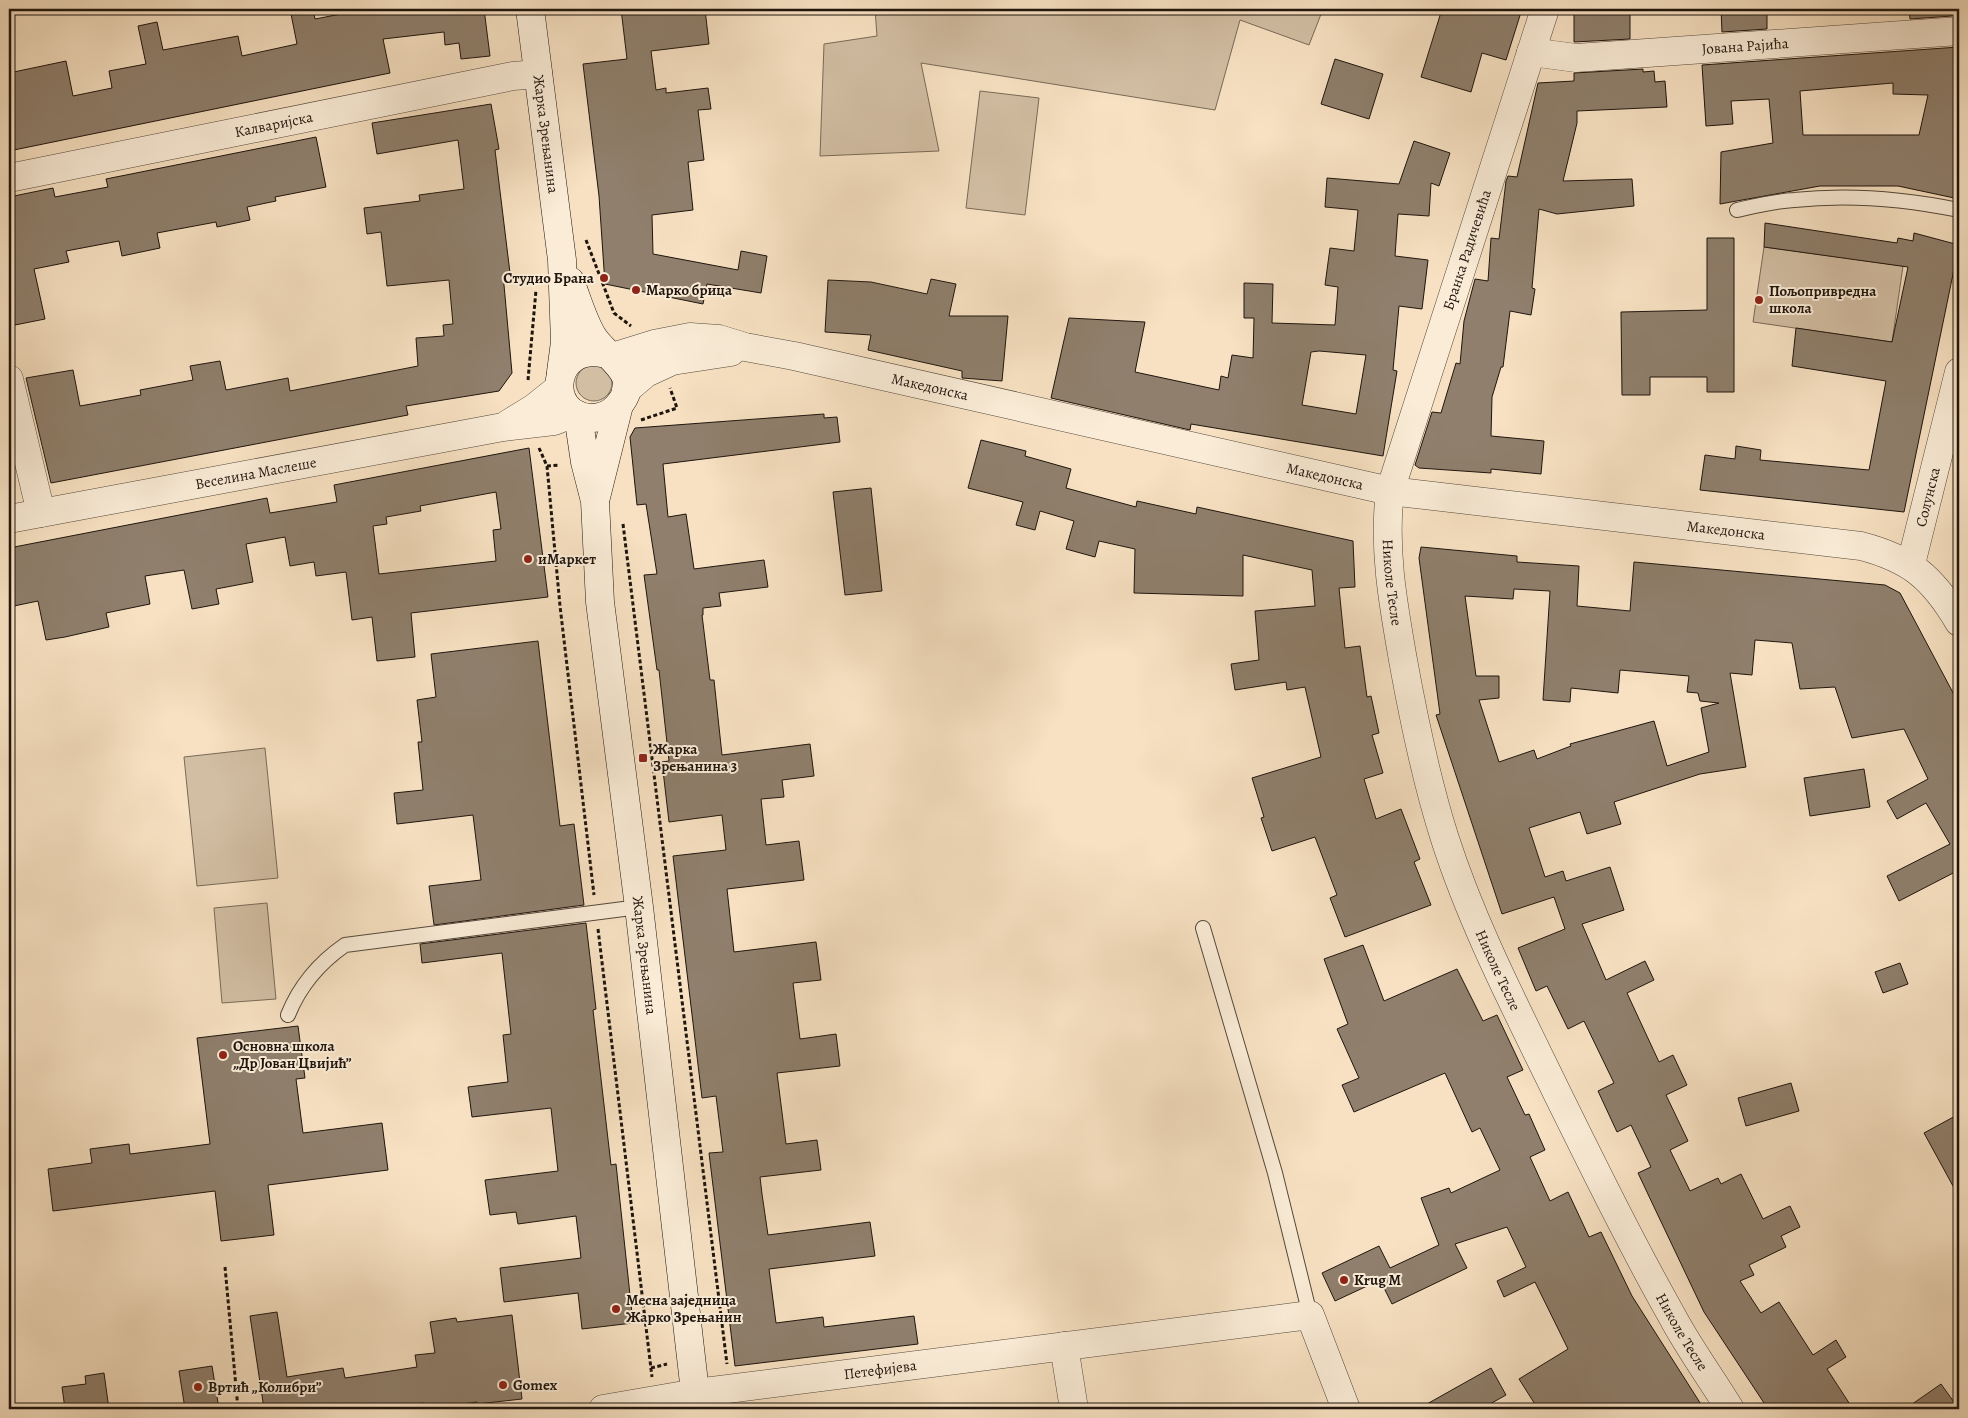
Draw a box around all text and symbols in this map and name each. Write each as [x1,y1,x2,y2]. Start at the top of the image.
street label: Јована Рајића [1701,33,1789,59]
street label: Жарка Зрењанина [528,74,563,195]
street label: Калваријска [233,107,315,142]
street label: Бранка Радичевића [1438,187,1496,313]
place label: Студио Брана [503,268,595,288]
marker: Студио Брана [598,272,610,284]
place label: Марко брица [646,280,733,300]
place label: Пољопривредна школа [1769,281,1877,318]
marker: Марко брица [630,284,642,296]
marker: Пољопривредна школа [1753,294,1765,306]
street label: Македонска [889,368,970,405]
street label: Веселина Маслеше [193,452,318,494]
street label: Македонска [1284,458,1365,495]
street label: Солунска [1911,465,1945,529]
street label: Македонска [1686,516,1766,545]
street label: Николе Тесле [1378,539,1407,627]
place label: иМаркет [538,549,596,569]
marker: иМаркет [522,553,534,565]
place label: Жарка Зрењанина 3 [653,739,737,776]
marker: Жарка Зрењанина 3 [637,752,649,764]
street label: Жарка Зрењанина [628,895,661,1016]
street label: Николе Тесле [1471,926,1526,1014]
place label: Основна школа „Др Јован Цвијић” [233,1036,352,1073]
marker: Основна школа „Др Јован Цвијић” [217,1049,229,1061]
place label: Krug M [1354,1270,1401,1290]
marker: Krug M [1338,1274,1350,1286]
street label: Николе Тесле [1651,1289,1713,1375]
place label: Месна заједница Жарко Зрењанин [626,1290,742,1327]
marker: Месна заједница Жарко Зрењанин [610,1303,622,1315]
street label: Петефијева [843,1355,918,1384]
place label: Gomex [513,1375,558,1395]
place label: Вртић „Колибри” [208,1377,322,1397]
marker: Gomex [497,1379,509,1391]
marker: Вртић „Колибри” [192,1381,204,1393]

